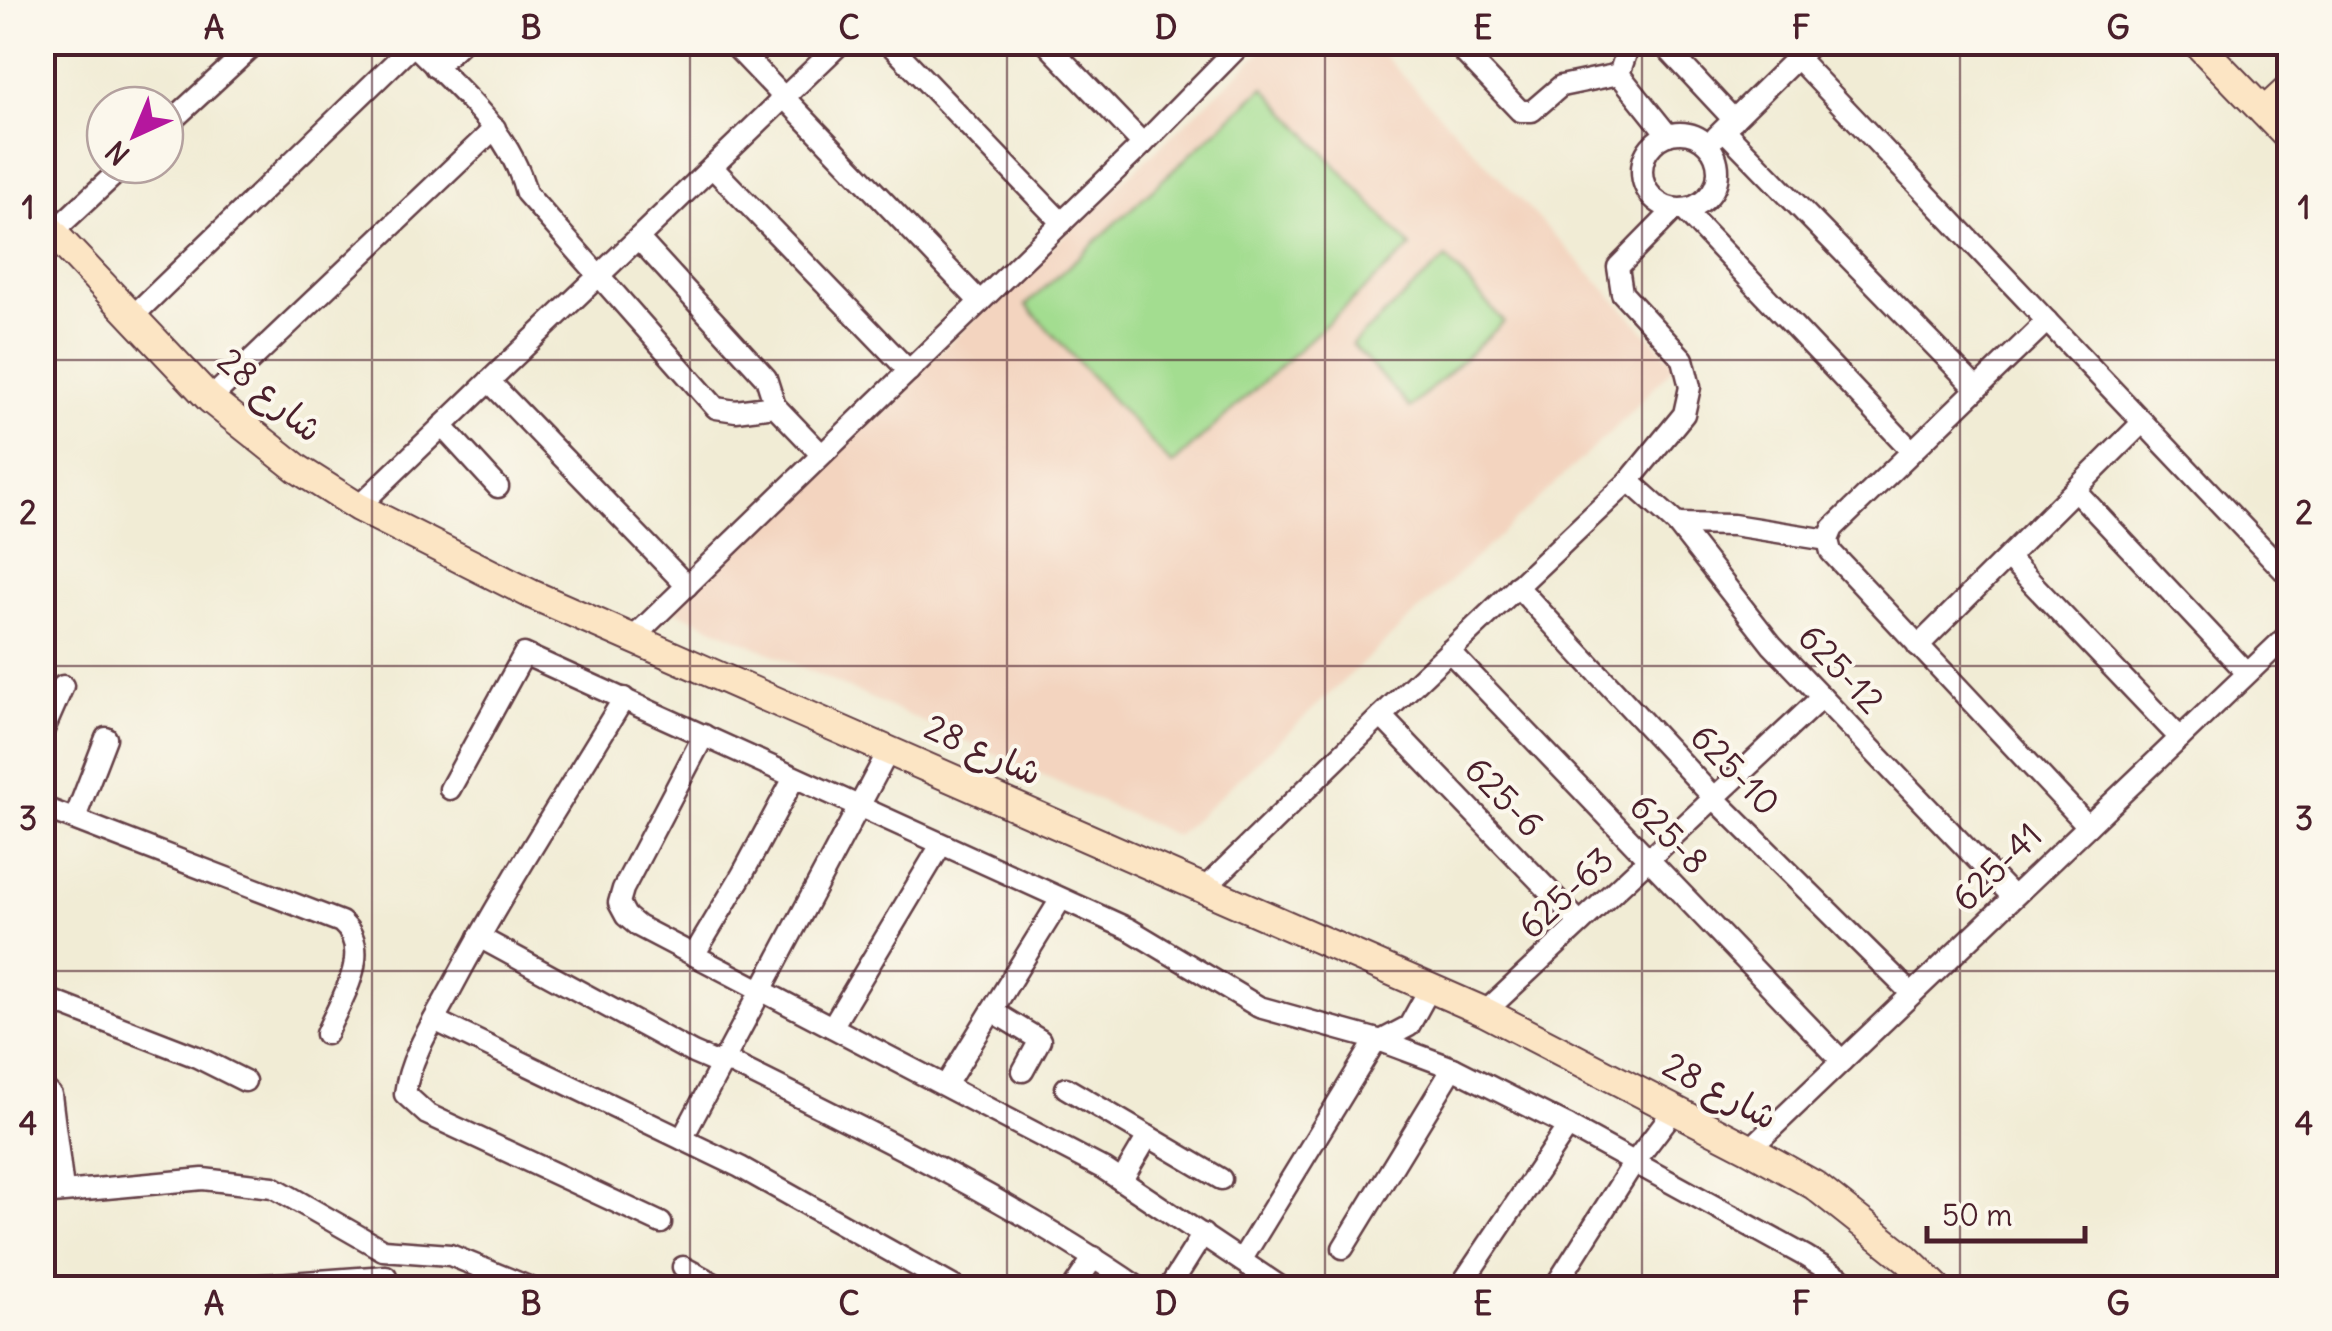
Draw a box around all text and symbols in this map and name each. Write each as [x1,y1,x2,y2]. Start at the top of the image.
text: A [204,7,224,48]
text: B [521,7,541,48]
text: C [838,7,860,48]
text: D [1155,7,1177,48]
text: E [1474,7,1492,48]
text: F [1792,7,1810,48]
text: G [2106,7,2130,48]
north arrow [85,85,185,185]
text: N [98,133,137,173]
text: 1 [22,187,34,228]
text: 1 [2298,187,2310,228]
street label: شارع 28 [207,338,332,454]
text: 2 [19,492,37,533]
text: 2 [2295,492,2313,533]
street label: 625-12 [1790,615,1894,722]
street label: شارع 28 [916,704,1049,798]
street label: 625-10 [1682,715,1790,824]
street label: 625-6 [1456,747,1553,846]
street label: 625-8 [1621,784,1718,883]
text: 3 [19,798,37,839]
text: 3 [2295,798,2313,839]
street label: 625-41 [1942,813,2051,920]
street label: 625-63 [1508,837,1622,947]
street label: شارع 28 [1654,1042,1785,1142]
text: 4 [19,1103,37,1144]
text: 4 [2295,1103,2313,1144]
scale bar [1927,1181,2084,1243]
text: 50 m [1942,1196,2012,1234]
text: A [204,1283,224,1324]
text: B [521,1283,541,1324]
text: C [838,1283,860,1324]
text: D [1155,1283,1177,1324]
text: E [1474,1283,1492,1324]
text: F [1792,1283,1810,1324]
text: G [2106,1283,2130,1324]

